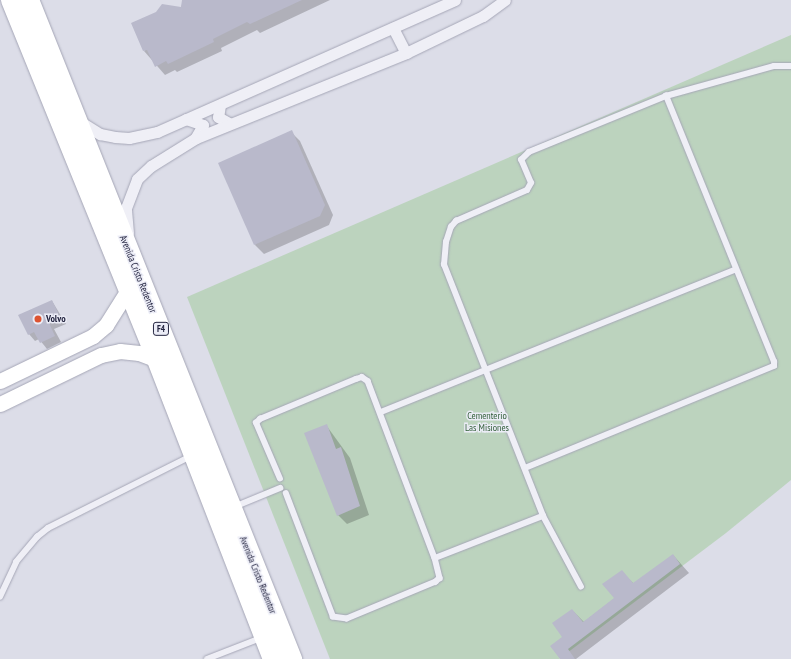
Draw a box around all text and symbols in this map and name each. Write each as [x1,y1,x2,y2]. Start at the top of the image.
street label: Avenida Cristo Redentor [117,234,159,314]
place label: Volvo [46,313,66,325]
marker: Volvo [33,314,43,324]
road number: F4 [152,322,170,336]
park label: Cementerio Las Misiones [465,409,509,432]
street label: Avenida Cristo Redentor [237,535,279,615]

